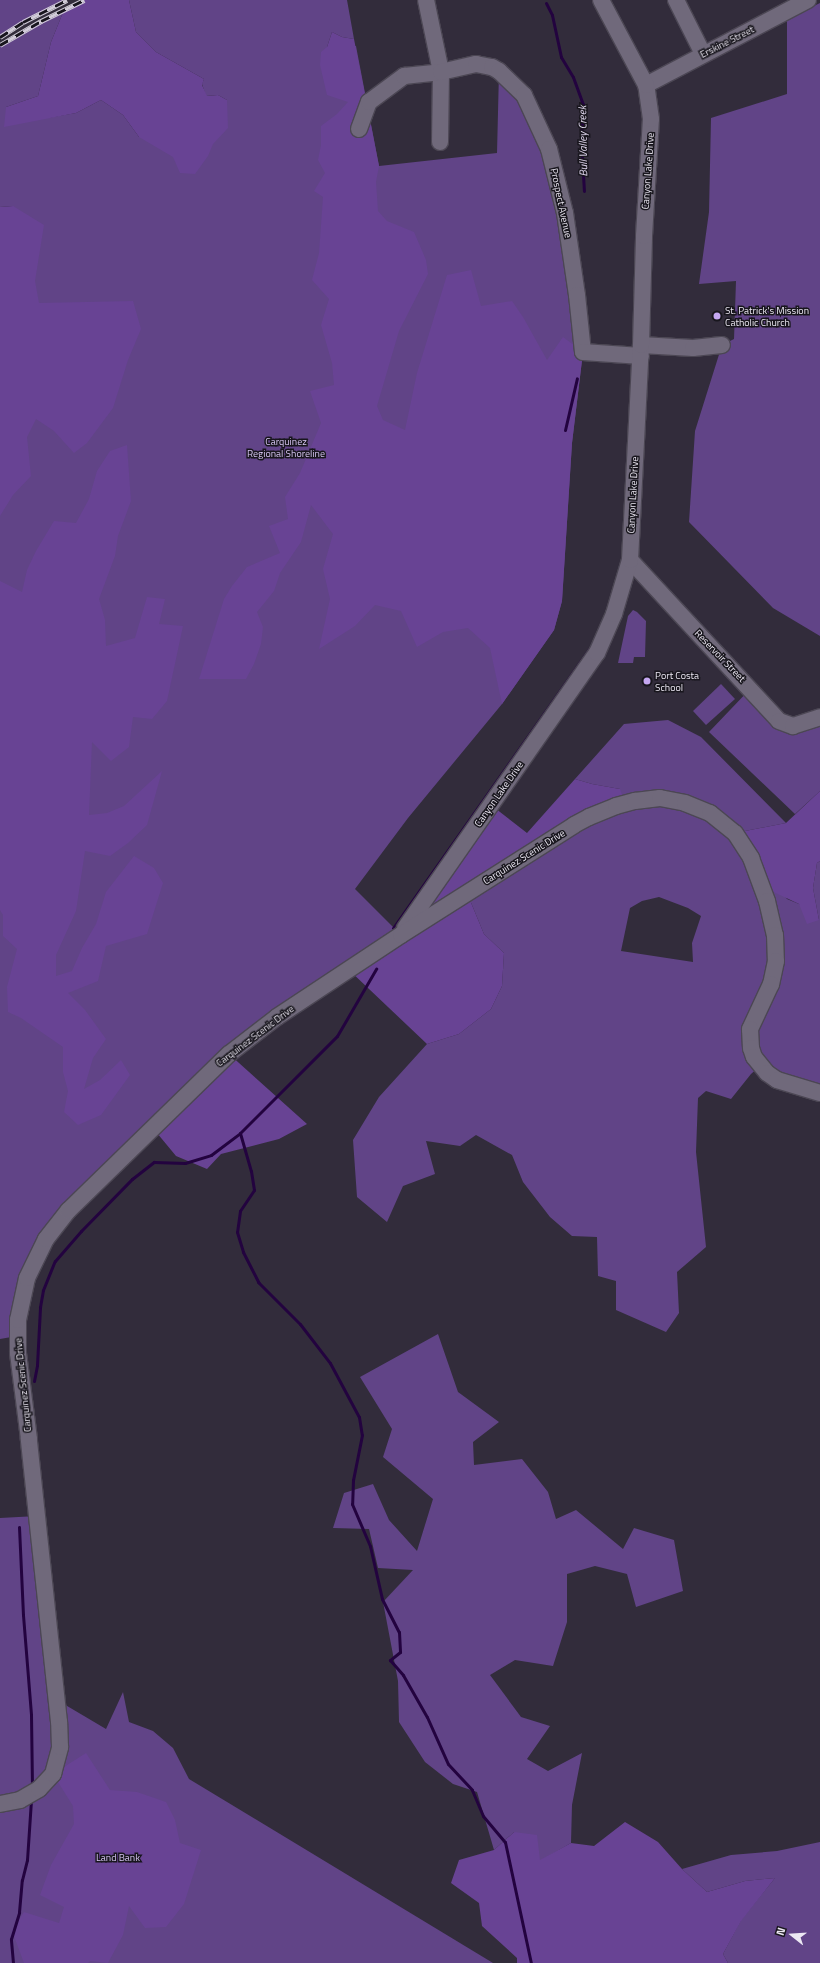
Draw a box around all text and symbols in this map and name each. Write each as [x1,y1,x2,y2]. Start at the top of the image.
street label: Erskine Street [698,23,756,61]
water label: Bull Valley Creek [576,105,590,177]
street label: Canyon Lake Drive [639,132,657,210]
street label: Prospect Avenue [548,167,574,239]
place label: St. Patrick's Mission Catholic Church [725,304,809,328]
marker: St. Patrick's Mission Catholic Church [712,311,722,321]
park label: Carquinez Regional Shoreline [247,435,325,458]
street label: Canyon Lake Drive [625,456,641,534]
street label: Reservoir Street [692,627,748,685]
place label: Port Costa School [655,669,699,692]
marker: Port Costa School [642,676,652,686]
street label: Canyon Lake Drive [472,759,526,829]
street label: Carquinez Scenic Drive [481,827,567,887]
street label: Carquinez Scenic Drive [214,1003,296,1069]
street label: Carquinez Scenic Drive [12,1337,34,1433]
park label: Land Bank [96,1852,140,1864]
north arrow [772,1915,812,1955]
text: N [772,1926,789,1937]

